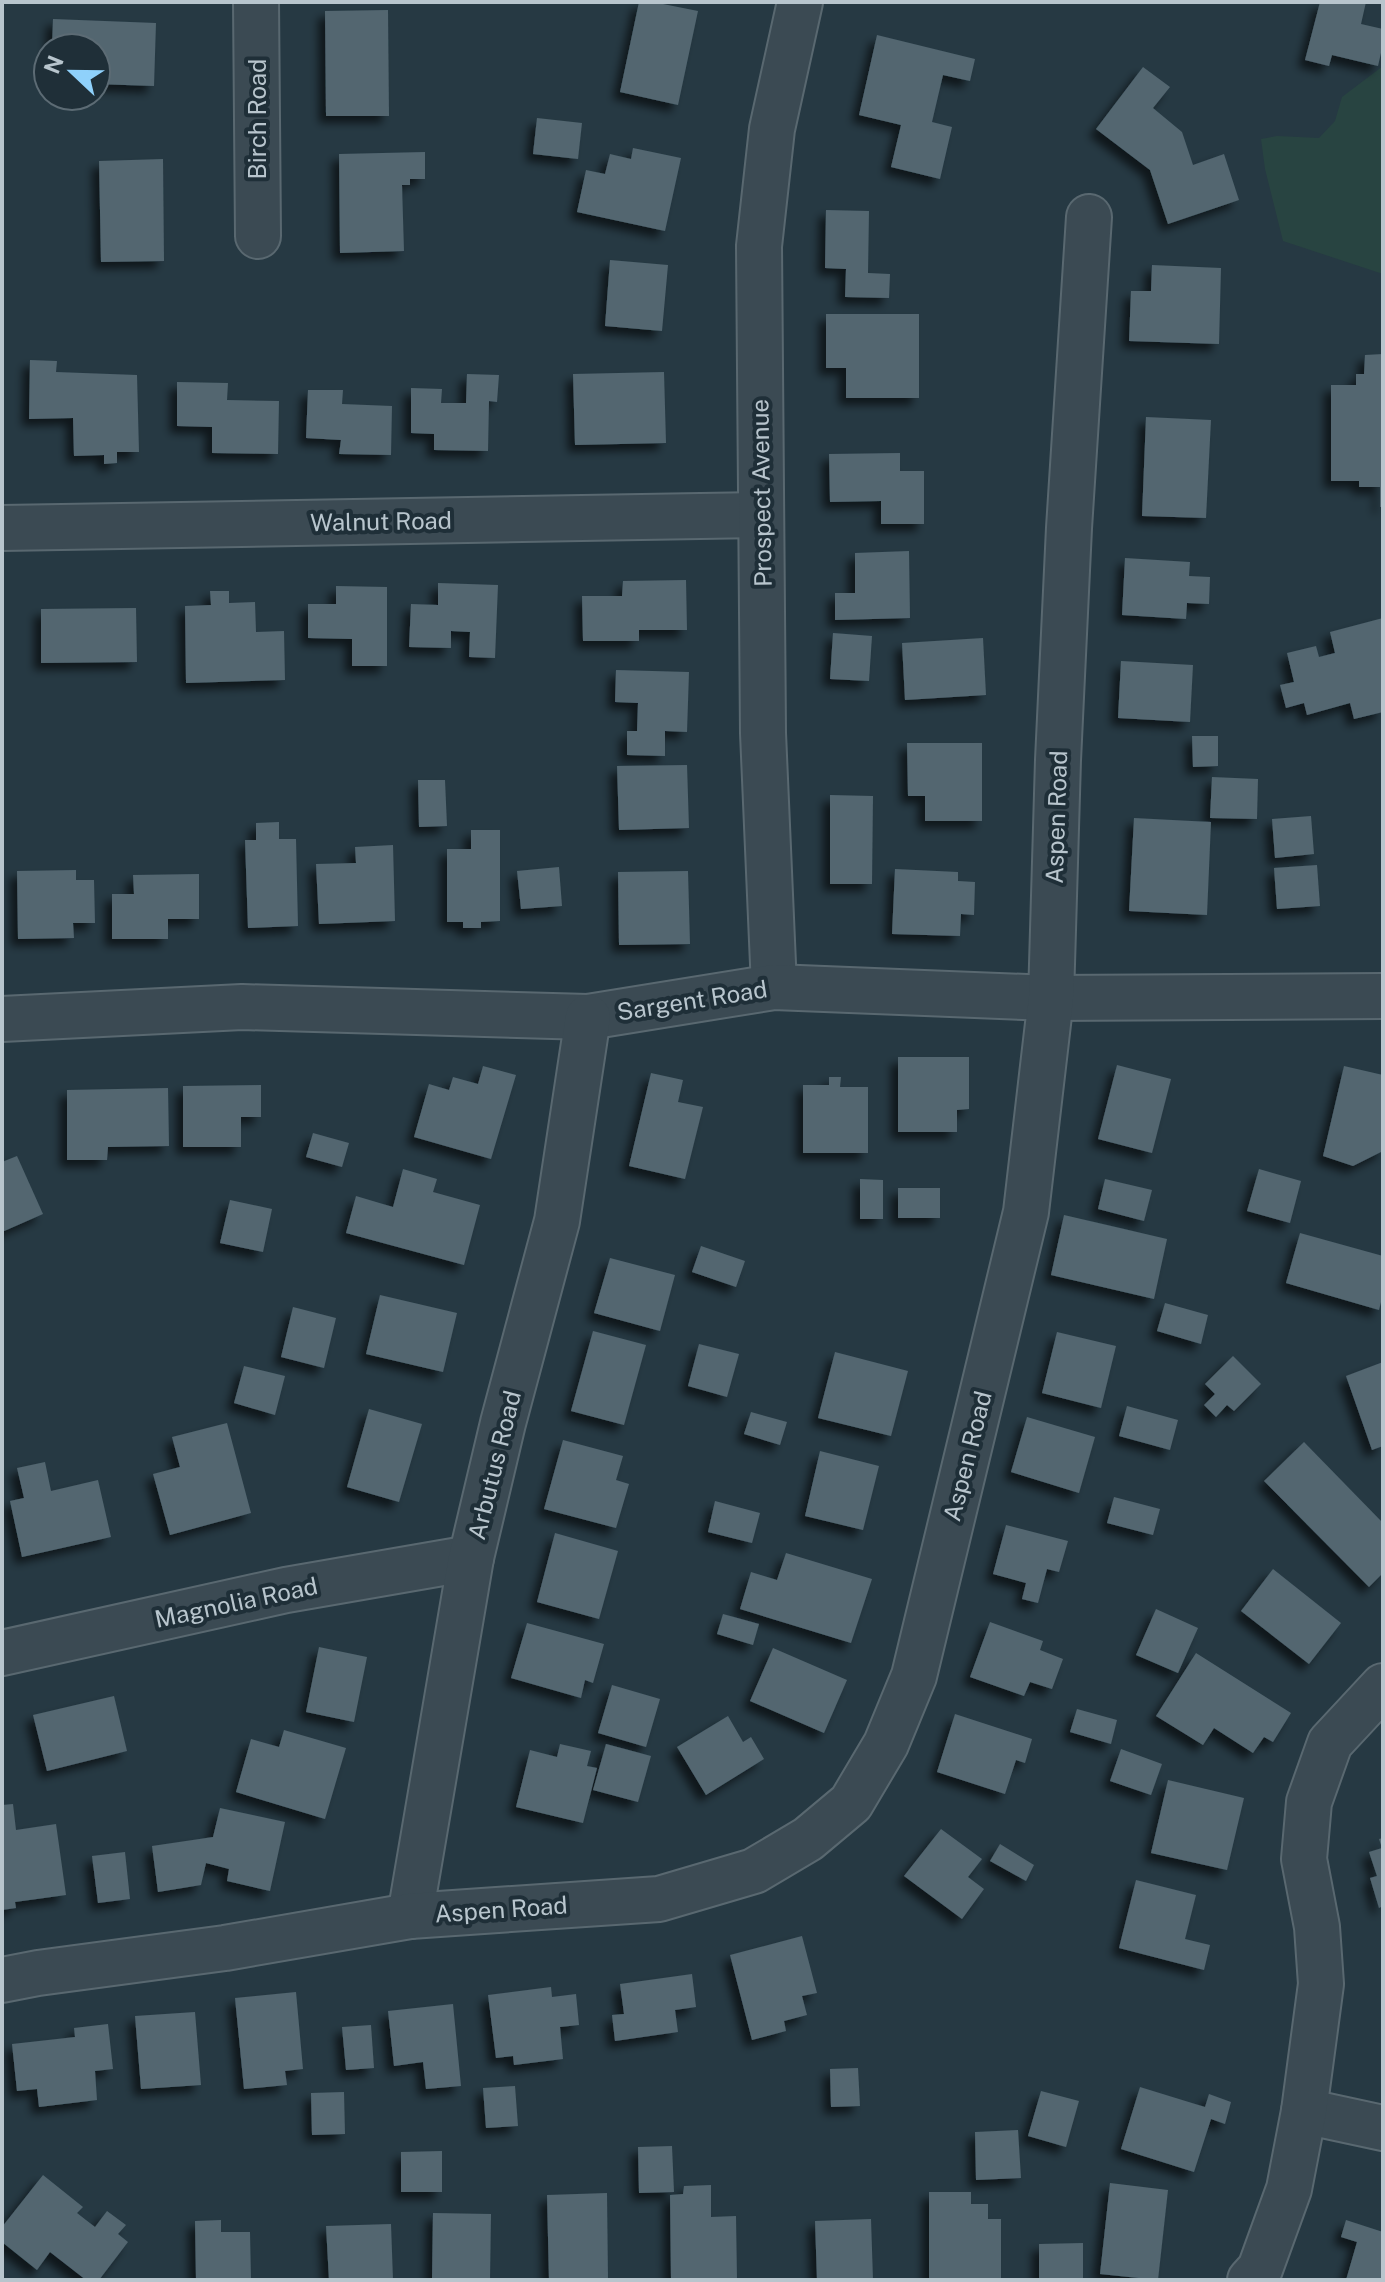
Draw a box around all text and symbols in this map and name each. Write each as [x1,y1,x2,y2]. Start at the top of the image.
north arrow [32,32,112,112]
text: N [38,52,69,77]
street label: Birch Road [243,59,271,179]
street label: Prospect Avenue [745,399,777,587]
street label: Walnut Road [310,506,452,536]
street label: Aspen Road [1040,750,1072,884]
street label: Sargent Road [615,974,769,1026]
street label: Arbutus Road [462,1388,526,1542]
street label: Aspen Road [937,1388,997,1524]
street label: Magnolia Road [152,1571,320,1633]
street label: Aspen Road [434,1890,568,1928]

